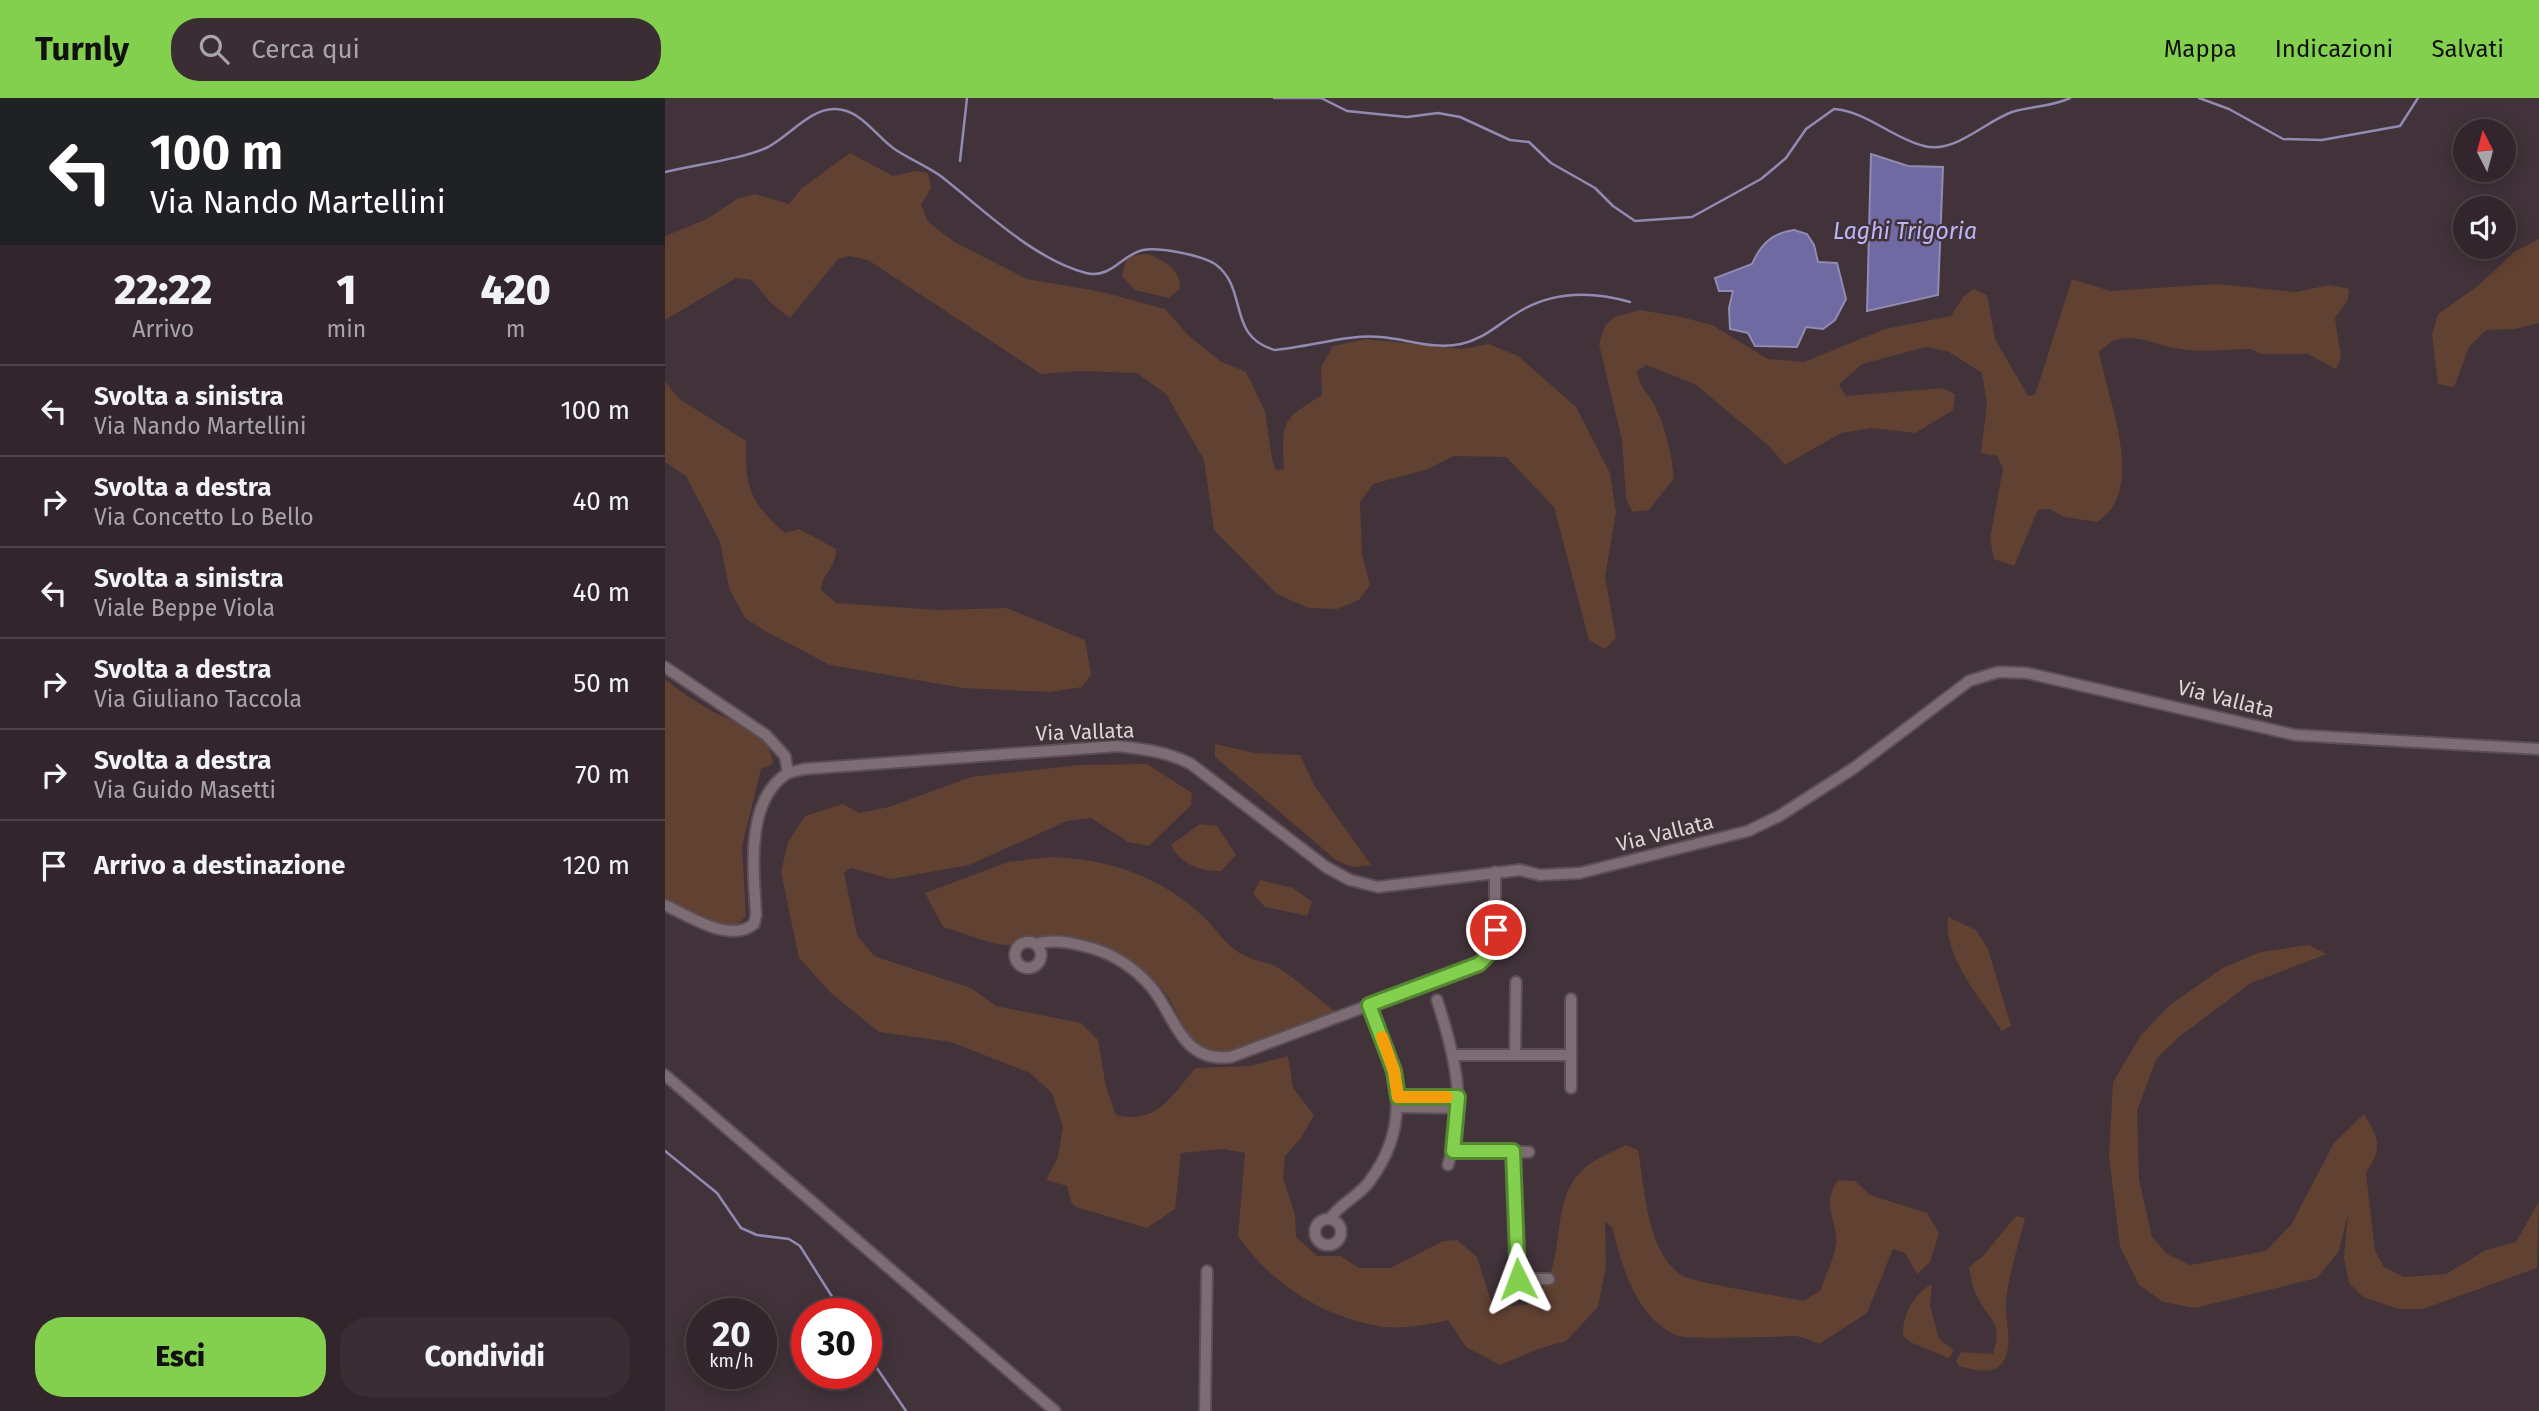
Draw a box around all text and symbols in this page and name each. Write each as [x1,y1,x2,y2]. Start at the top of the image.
search box [171,18,661,81]
text: Turnly [35,29,129,69]
icon: search [195,30,233,68]
text: Cerca qui [251,34,360,65]
text: Mappa [2164,35,2237,63]
text: Indicazioni [2275,35,2393,63]
text: Salvati [2431,35,2504,63]
north arrow [2453,119,2517,182]
map controls [2453,119,2516,259]
text: 100 m [150,123,283,182]
icon: left [35,126,126,217]
text: Via Nando Martellini [150,183,446,221]
button: sound [2453,196,2516,259]
water label: Laghi Trigoria [1833,217,1977,245]
text: 22:22 [114,265,212,315]
text: 1 [336,265,356,315]
text: 420 [480,265,551,315]
text: Arrivo [132,315,194,343]
text: min [327,315,366,343]
text: m [506,315,525,343]
text: Svolta a sinistra [94,381,284,412]
icon: left [35,392,73,430]
text: 100 m [561,395,630,426]
text: Via Nando Martellini [94,412,307,440]
text: Svolta a destra [94,472,272,503]
icon: right [35,483,73,521]
text: 40 m [572,486,630,517]
text: Via Concetto Lo Bello [94,503,314,531]
text: Svolta a sinistra [94,563,284,594]
icon: left [35,574,73,612]
text: 40 m [572,577,630,608]
text: Viale Beppe Viola [94,594,275,622]
text: Svolta a destra [94,654,272,685]
icon: right [35,665,73,703]
text: 50 m [573,668,630,699]
street label: Via Vallata [2175,674,2277,724]
text: Via Giuliano Taccola [94,685,302,713]
street label: Via Vallata [1035,717,1135,747]
text: Svolta a destra [94,745,272,776]
icon: right [35,756,73,794]
text: 70 m [575,759,630,790]
text: Via Guido Masetti [94,776,276,804]
street label: Via Vallata [1614,808,1716,858]
icon: arrive [35,847,73,885]
text: Arrivo a destinazione [94,850,345,881]
text: 120 m [562,850,630,881]
pin [1466,900,1526,960]
icon: arrive [1477,911,1515,949]
position arrow [1481,1242,1555,1316]
speed limit sign: 30 [791,1298,882,1389]
text: 20 [712,1313,751,1355]
button: Esci [35,1317,326,1397]
button: Condividi [340,1317,630,1397]
text: km/h [709,1350,754,1372]

